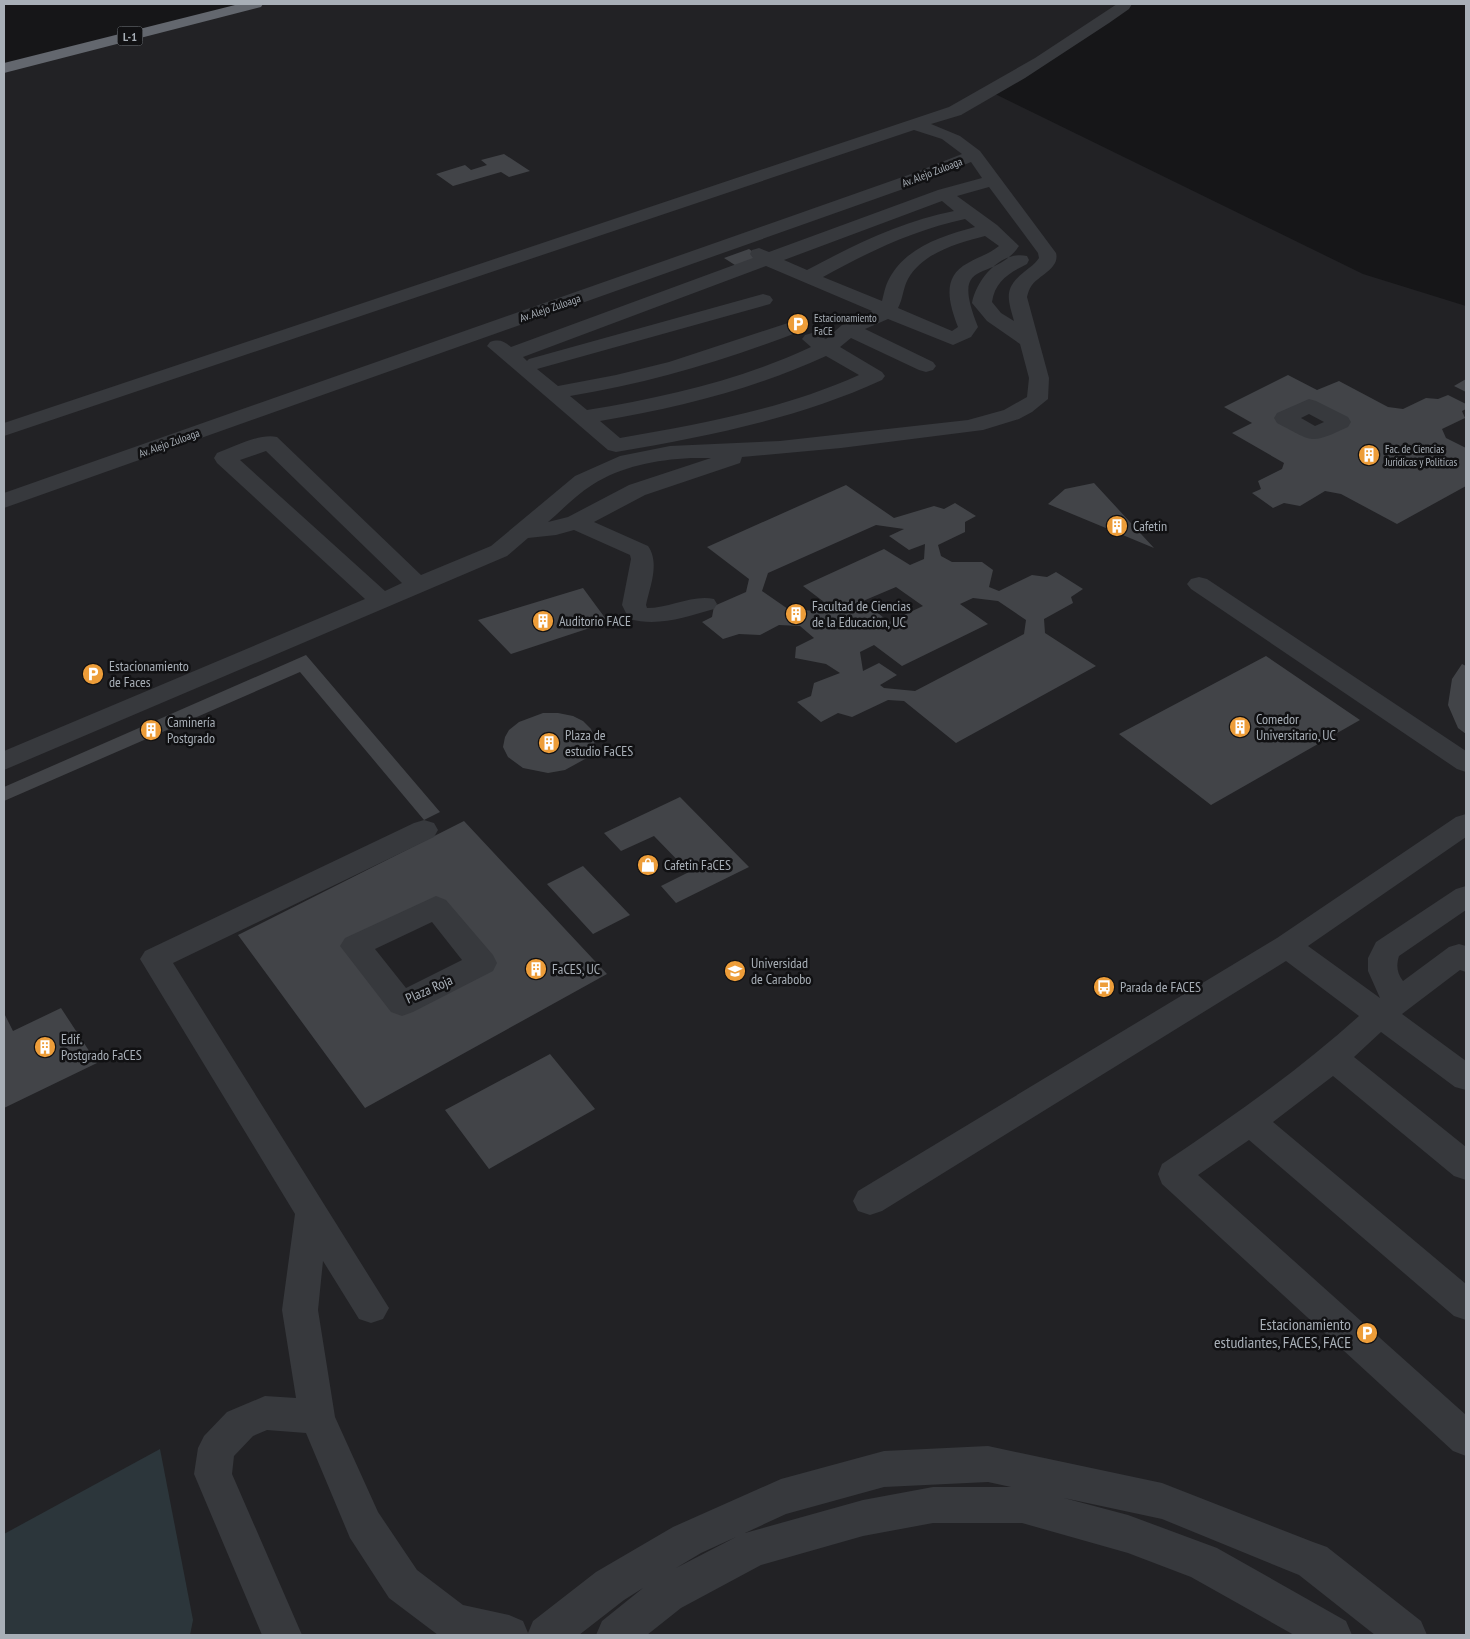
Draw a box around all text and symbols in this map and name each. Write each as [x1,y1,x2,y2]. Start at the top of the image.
road number: L-1 [118,27,142,46]
street label: Av. Alejo Zuloaga [900,154,964,190]
street label: Av. Alejo Zuloaga [518,291,582,325]
place label: Estacionamiento FaCE [814,311,877,338]
parking icon: Estacionamiento FaCE [786,312,810,336]
street label: Av. Alejo Zuloaga [137,426,201,460]
place label: Fac. de Ciencias Juridicas y Politicas [1384,442,1458,469]
building icon: Fac. de Ciencias Juridicas y Politicas [1357,443,1381,467]
building icon: Cafetin [1105,514,1129,538]
place label: Cafetin [1133,517,1167,535]
place label: Facultad de Ciencias de la Educacion, UC [812,597,911,631]
building icon: Facultad de Ciencias de la Educacion, UC [784,602,808,626]
building icon: Auditorio FACE [531,609,555,633]
place label: Auditorio FACE [559,612,631,630]
place label: Estacionamiento de Faces [109,657,189,691]
parking icon: Estacionamiento de Faces [81,662,105,686]
place label: Comedor Universitario, UC [1256,710,1337,744]
place label: Caminería Postgrado [167,713,215,747]
building icon: Comedor Universitario, UC [1228,715,1252,739]
building icon: Caminería Postgrado [139,718,163,742]
place label: Plaza de estudio FaCES [565,726,633,760]
building icon: Plaza de estudio FaCES [537,731,561,755]
shop icon: Cafetin FaCES [636,853,660,877]
place label: Cafetin FaCES [664,856,731,874]
place label: Universidad de Carabobo [751,954,811,988]
building icon: FaCES, UC [524,957,548,981]
school or university icon: Universidad de Carabobo [723,959,747,983]
place label: FaCES, UC [552,960,601,978]
street label: Plaza Roja [403,971,455,1007]
bus stop icon: Parada de FACES [1092,975,1116,999]
place label: Parada de FACES [1120,978,1201,996]
place label: Edif. Postgrado FaCES [61,1030,142,1064]
building icon: Edif. Postgrado FaCES [33,1035,57,1059]
place label: Estacionamiento estudiantes, FACES, FACE [1214,1314,1351,1352]
parking icon: Estacionamiento estudiantes, FACES, FACE [1355,1321,1379,1345]

